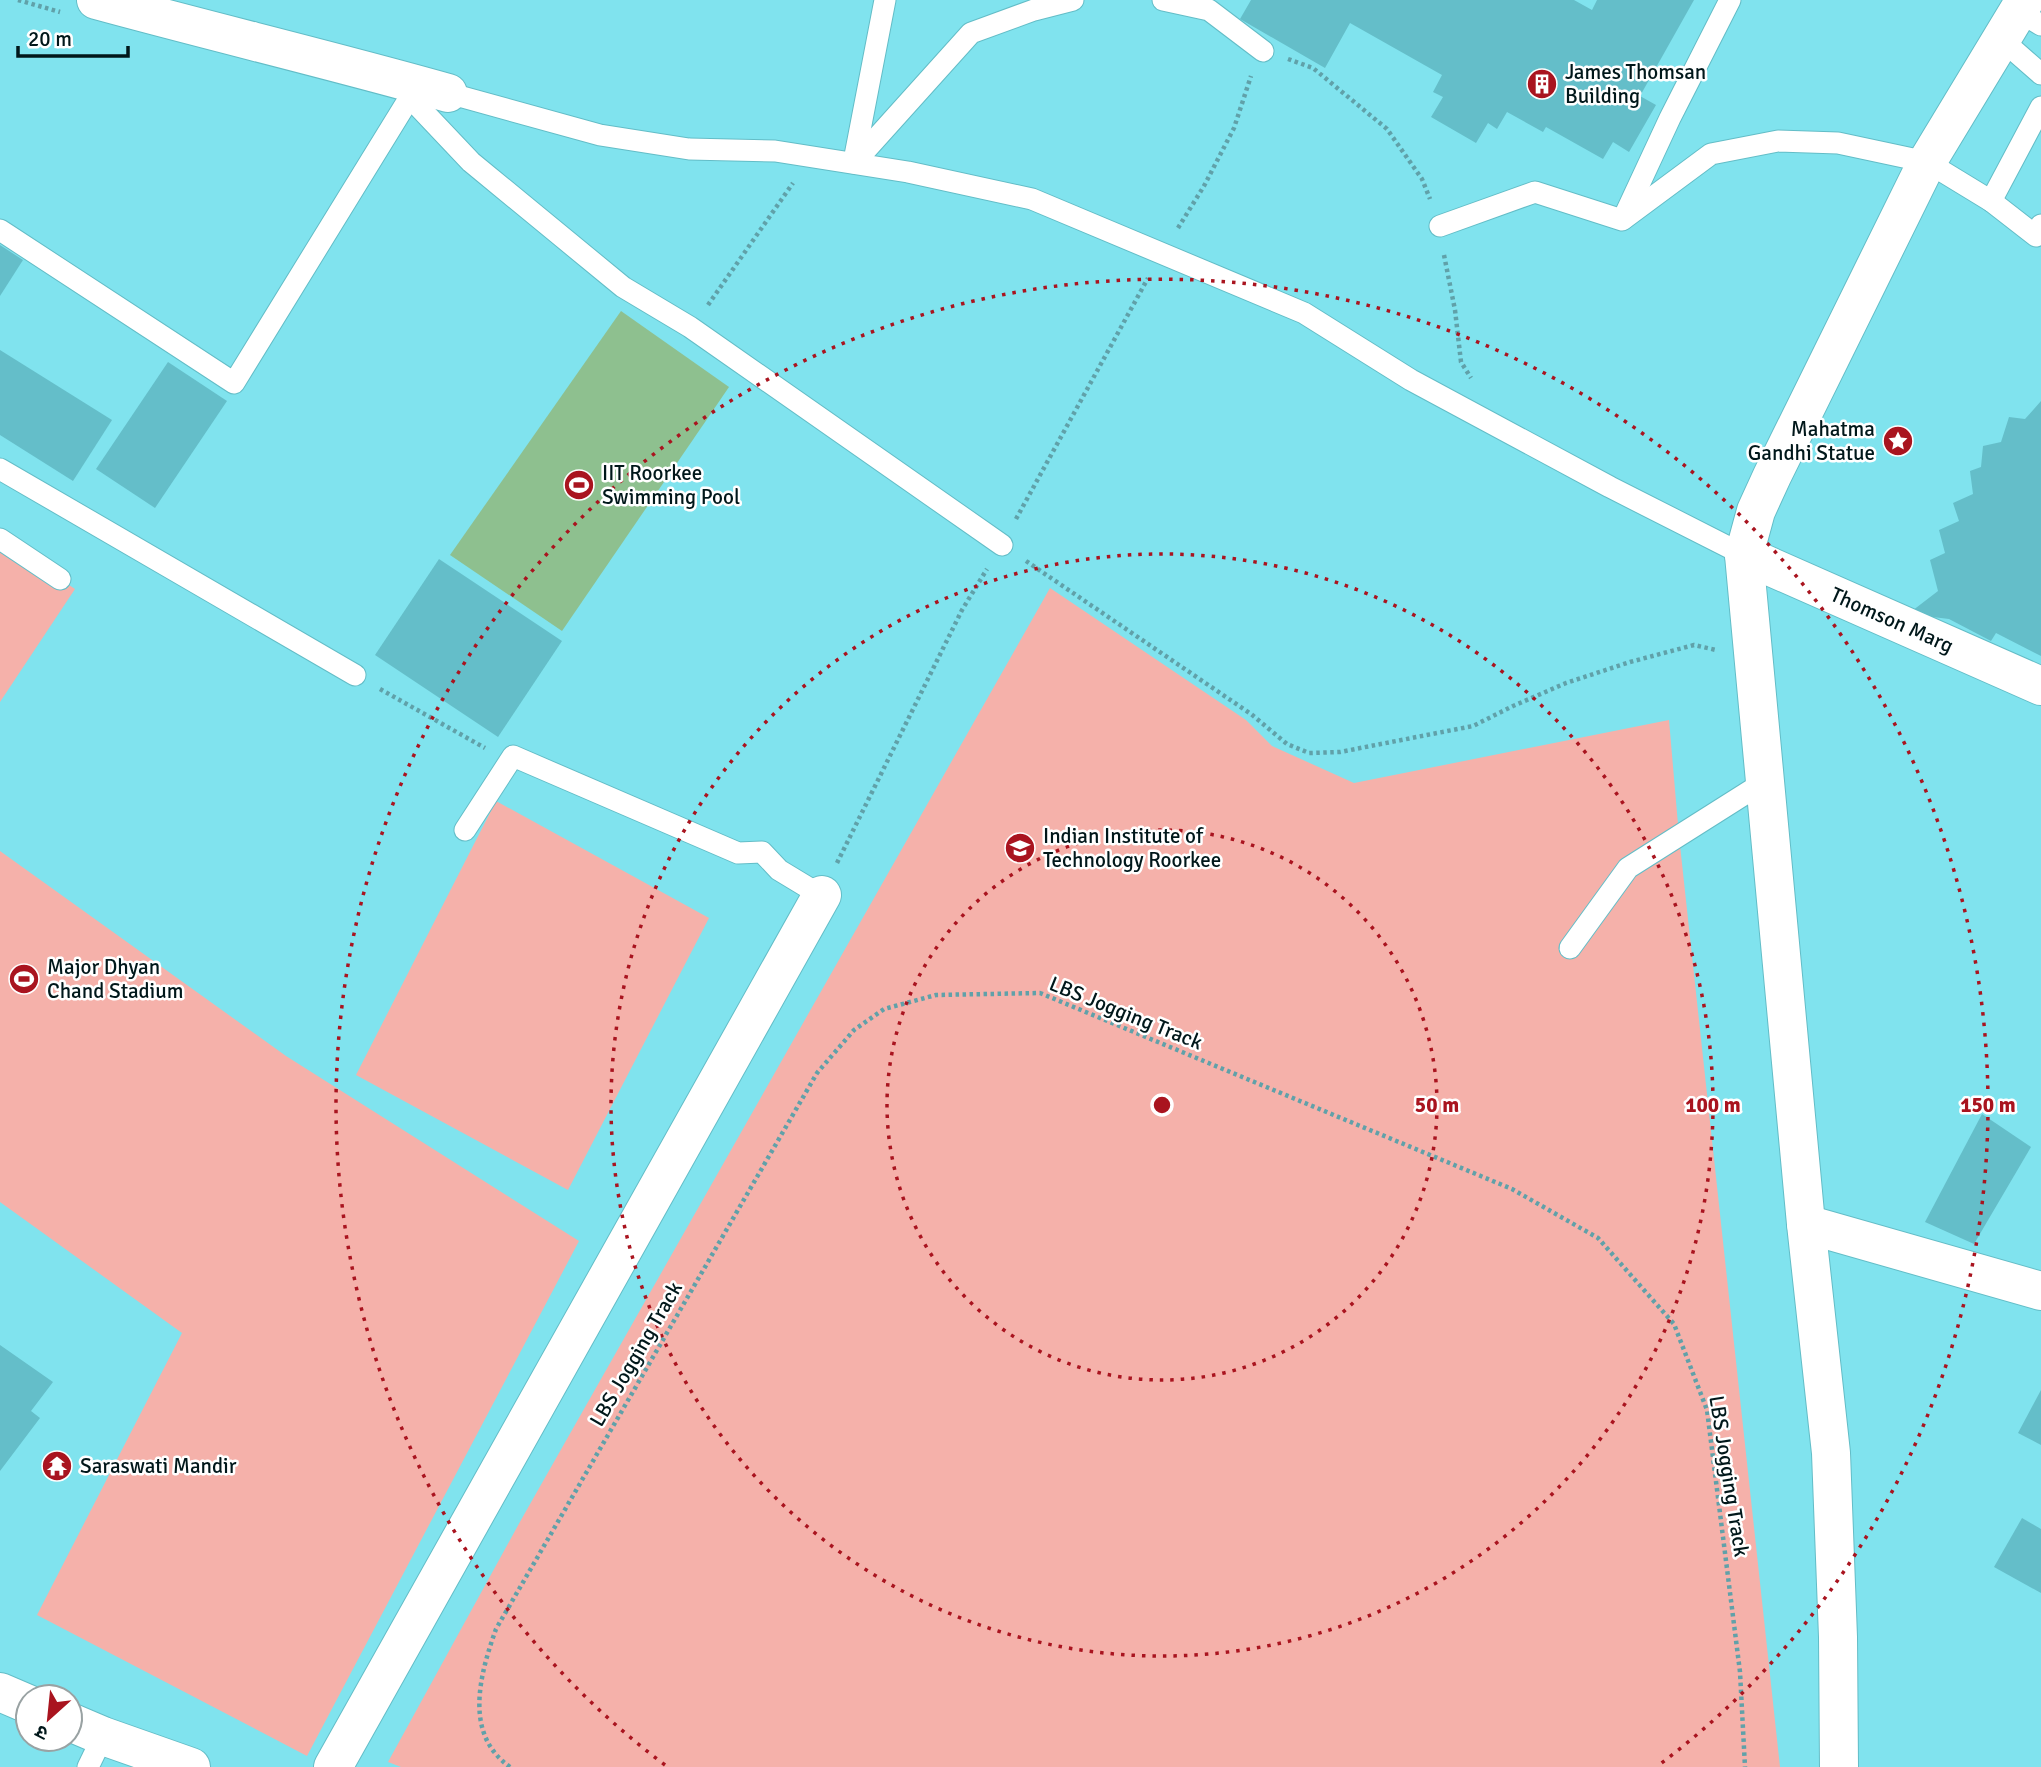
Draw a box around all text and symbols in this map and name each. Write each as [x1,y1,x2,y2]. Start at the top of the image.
scale bar [18,14,128,58]
text: 20 m [28,26,72,52]
place label: James Thomsan Building [1565,59,1706,109]
building icon: James Thomsan Building [1525,67,1559,101]
place label: Mahatma Gandhi Statue [1748,416,1875,466]
place icon: Mahatma Gandhi Statue [1881,424,1915,458]
place label: IIT Roorkee Swimming Pool [602,460,740,510]
sports icon: IIT Roorkee Swimming Pool [562,468,596,502]
street label: Thomson Marg [1826,581,1958,659]
place label: Indian Institute of Technology Roorkee [1043,823,1221,873]
school or university icon: Indian Institute of Technology Roorkee [1003,831,1037,865]
place label: Major Dhyan Chand Stadium [47,954,184,1004]
sports icon: Major Dhyan Chand Stadium [7,962,41,996]
street label: LBS Jogging Track [1046,970,1207,1056]
text: 50 m [1415,1092,1459,1118]
text: 100 m [1685,1092,1741,1118]
text: 150 m [1960,1092,2016,1118]
centre of rings [1150,1093,1174,1117]
street label: LBS Jogging Track [584,1277,688,1431]
street label: LBS Jogging Track [1703,1394,1755,1559]
temple icon: Saraswati Mandir [40,1449,74,1483]
place label: Saraswati Mandir [80,1453,237,1479]
north arrow [14,1683,84,1753]
text: उ [31,1719,52,1745]

